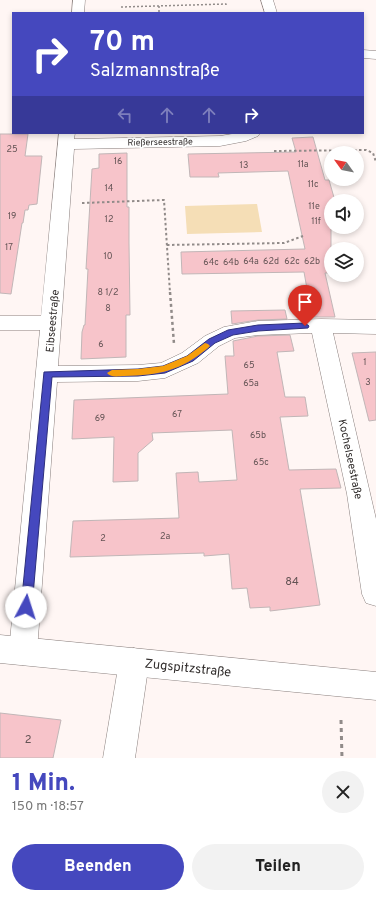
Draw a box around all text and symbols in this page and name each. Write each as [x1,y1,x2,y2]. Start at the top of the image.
text: 70 m [90,25,155,61]
icon: right [24,28,76,80]
text: Salzmannstraße [90,60,220,83]
icon: left [114,104,136,126]
icon: ahead [156,104,178,126]
icon: ahead [198,104,220,126]
icon: right [240,104,262,126]
street label: Rießerseestraße [127,136,193,149]
house number: 25 [6,144,18,155]
north arrow [324,146,364,186]
map controls [324,146,364,282]
house number: 16 [114,156,122,167]
house number: 11a [297,159,309,170]
house number: 13 [240,160,248,171]
house number: 11c [307,179,319,190]
house number: 14 [105,183,114,194]
button: sound [324,194,364,234]
house number: 11e [308,201,320,212]
house number: 19 [8,211,16,222]
house number: 12 [105,214,113,225]
house number: 11f [311,216,321,227]
house number: 17 [5,242,13,253]
button: layers [324,242,364,282]
house number: 10 [103,251,113,262]
house number: 64a [243,256,259,267]
house number: 62d [263,256,279,267]
house number: 62c [284,256,300,267]
house number: 62b [304,256,320,267]
house number: 64c [203,257,219,268]
house number: 64b [223,257,239,268]
pin [288,285,322,326]
house number: 8 1/2 [98,287,118,298]
street label: Eibseestraße [43,289,63,353]
icon: arrive [294,291,316,313]
house number: 8 [105,303,111,314]
house number: 6 [98,339,104,350]
house number: 1 [363,357,367,368]
house number: 65 [244,360,254,371]
house number: 3 [365,377,371,388]
house number: 65a [243,378,259,389]
house number: 67 [172,409,182,420]
house number: 69 [95,413,105,424]
street label: Kochelseestraße [335,418,365,501]
house number: 65b [250,430,266,441]
house number: 65c [253,457,269,468]
house number: 2a [160,531,170,542]
house number: 2 [100,533,106,544]
house number: 84 [285,575,299,589]
position arrow [5,586,47,628]
street label: Zugspitzstraße [144,656,232,681]
house number: 2 [25,733,31,747]
text: 1 Min. [12,769,75,799]
button: close [322,771,364,813]
text: 150 m · 18:57 [12,799,84,815]
button: Beenden [12,844,184,890]
button: Teilen [192,844,364,890]

